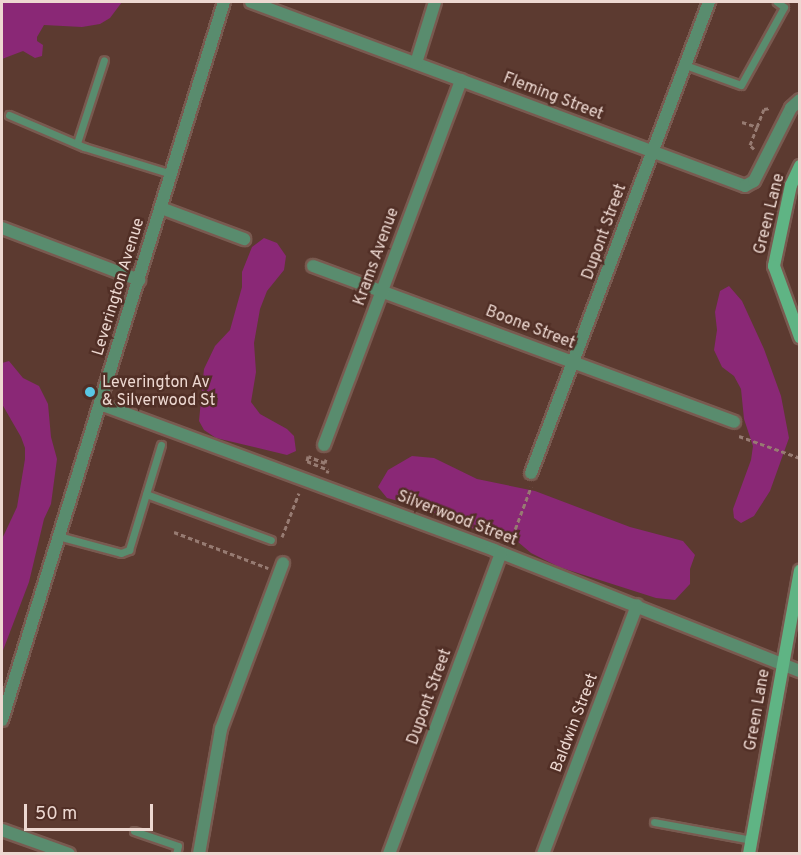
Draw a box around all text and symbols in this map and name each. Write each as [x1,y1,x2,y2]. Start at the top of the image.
street label: Fleming Street [500,69,606,125]
street label: Green Lane [751,172,789,256]
street label: Dupont Street [579,181,631,283]
street label: Krams Avenue [350,205,404,309]
street label: Leverington Avenue [89,216,149,358]
street label: Boone Street [483,302,577,354]
place label: Leverington Av & Silverwood St [102,373,215,411]
marker: Leverington Av & Silverwood St [83,385,97,399]
street label: Silverwood Street [394,487,520,551]
street label: Dupont Street [404,646,456,748]
street label: Green Lane [741,668,775,752]
street label: Baldwin Street [547,671,603,775]
scale bar [27,792,156,830]
text: 50 m [35,803,77,826]

